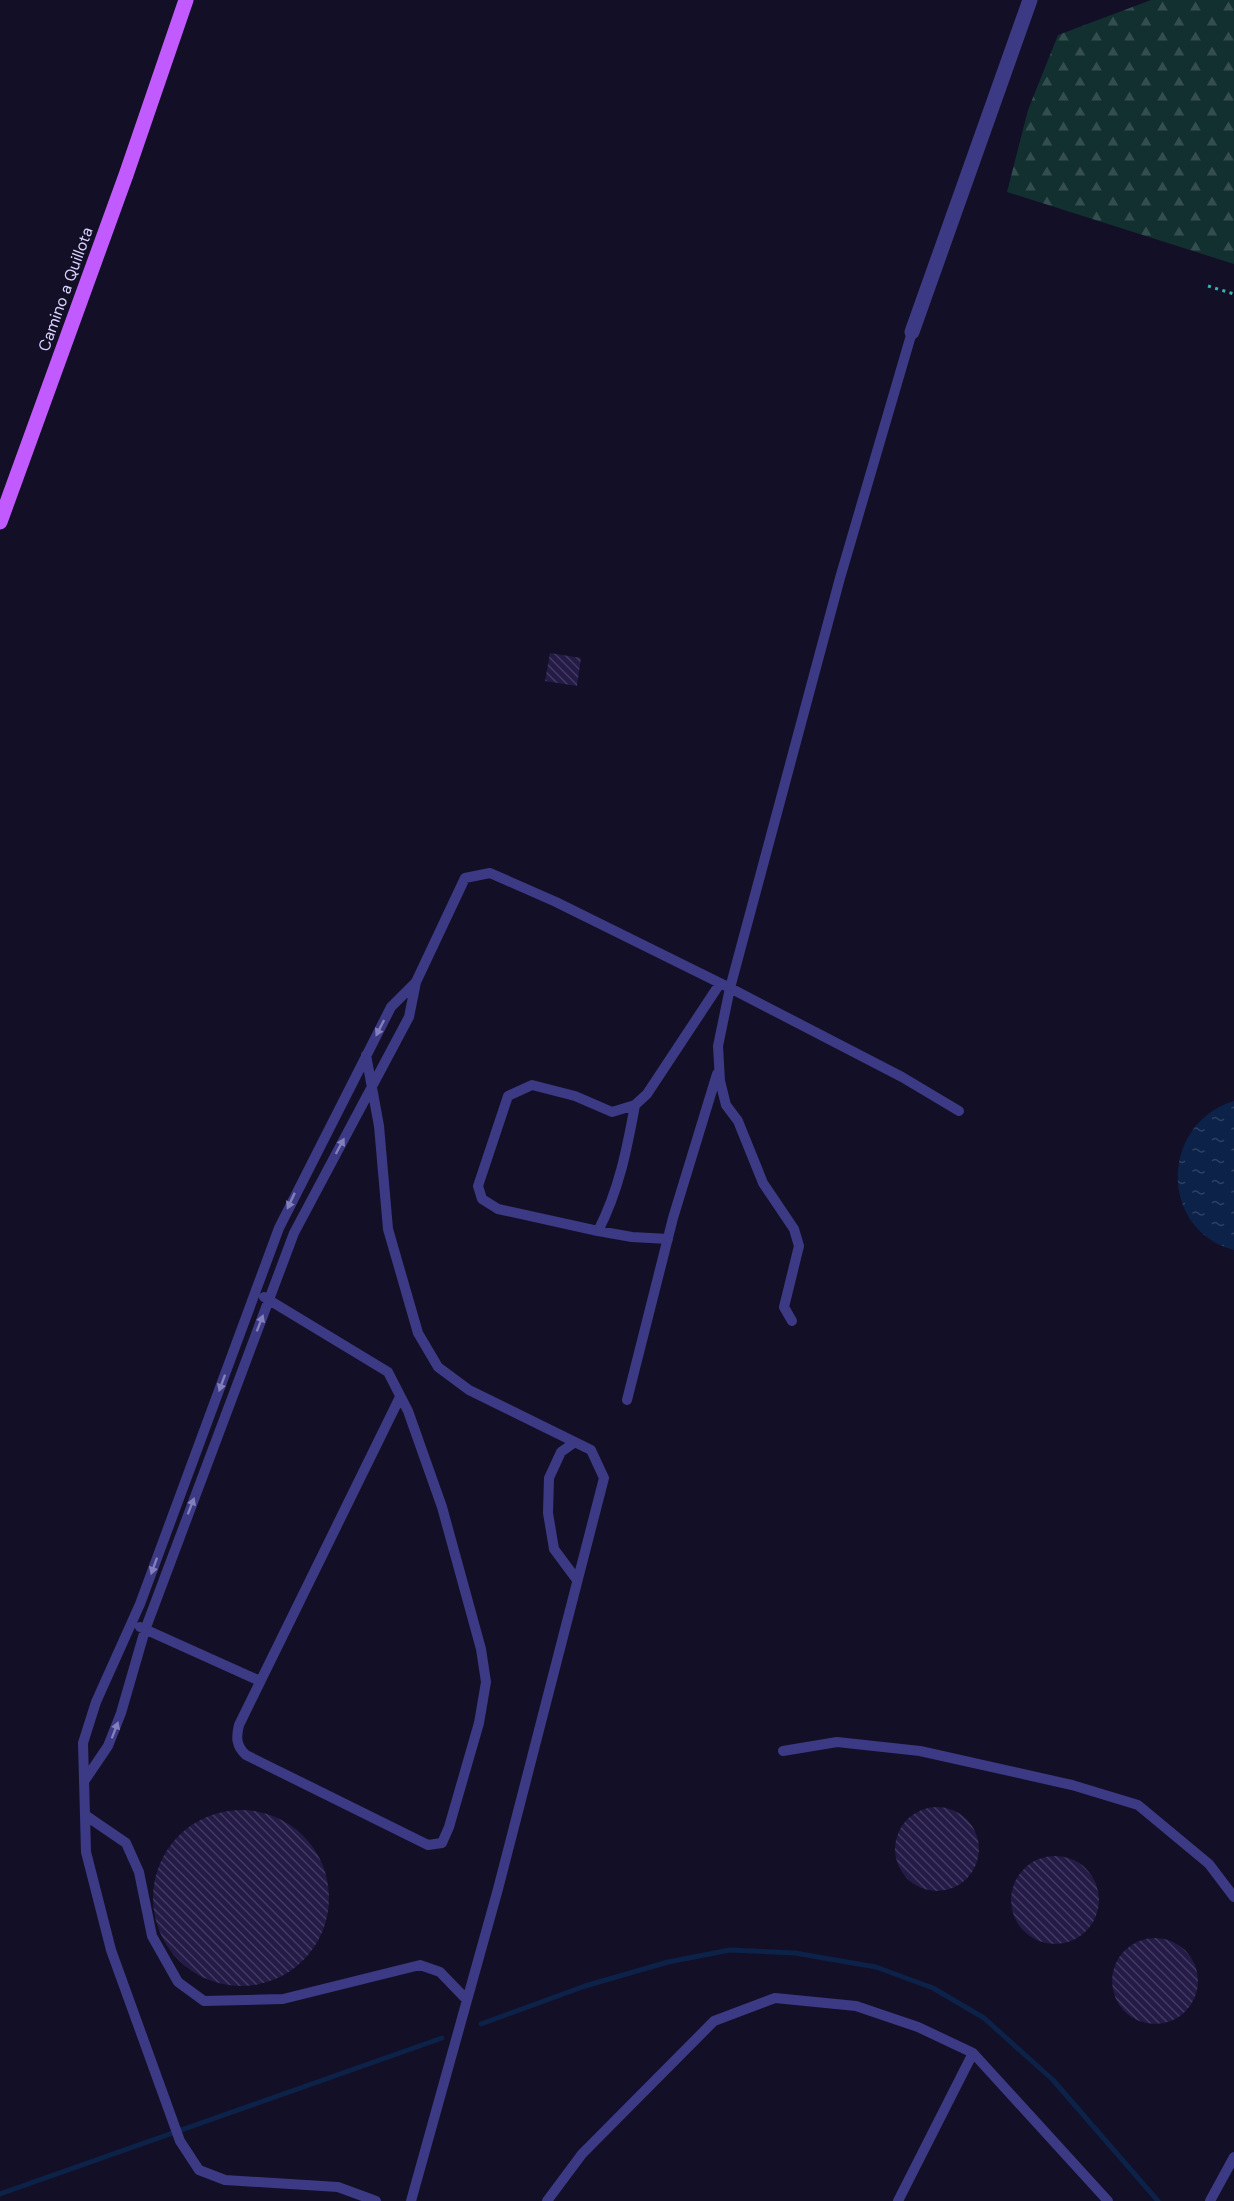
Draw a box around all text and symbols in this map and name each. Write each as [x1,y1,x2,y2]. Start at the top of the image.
street label: Camino a Quillota [33,224,98,354]
one-way arrow [375,1019,385,1036]
one-way arrow [335,1137,345,1154]
one-way arrow [287,1193,296,1210]
one-way arrow [255,1314,265,1332]
one-way arrow [217,1374,226,1392]
one-way arrow [187,1497,196,1515]
one-way arrow [149,1557,158,1575]
one-way arrow [110,1721,120,1739]

